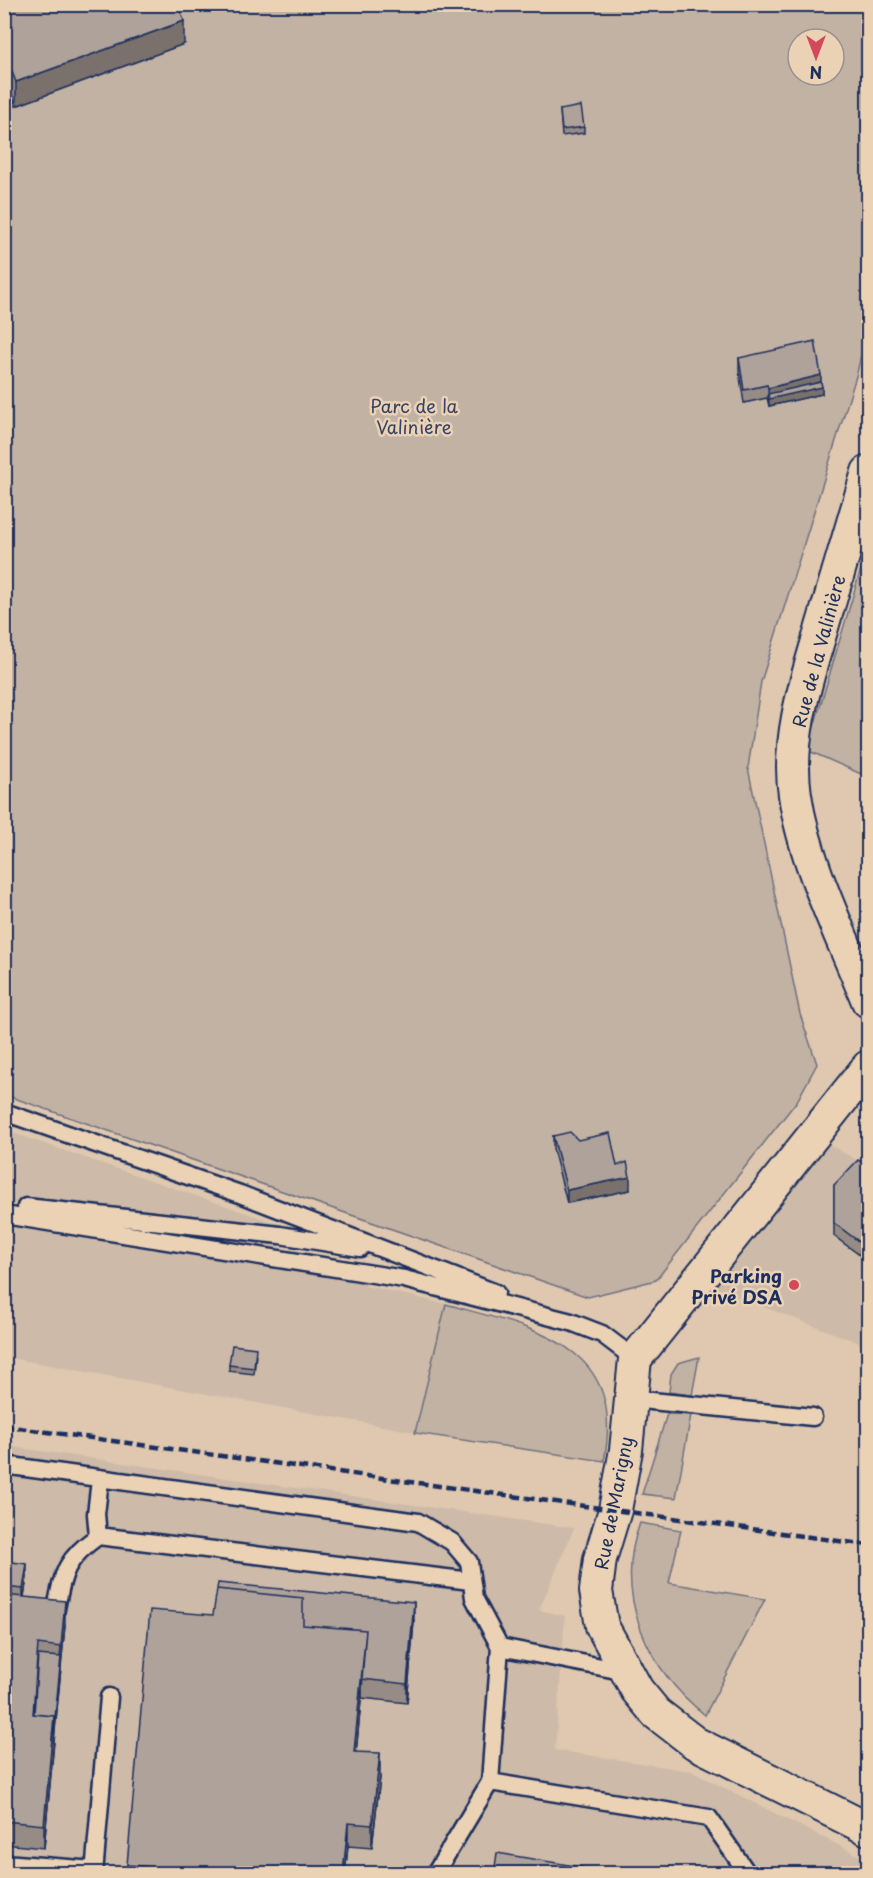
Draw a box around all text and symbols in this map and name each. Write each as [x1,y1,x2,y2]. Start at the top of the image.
north arrow [786,27,846,87]
text: N [810,61,822,85]
park label: Parc de la Valinière [370,392,459,440]
street label: Rue de la Valinière [785,572,851,730]
place label: Parking Privé DSA [691,1262,782,1310]
marker: Parking Privé DSA [787,1278,801,1292]
street label: Rue de Marigny [587,1434,639,1572]

